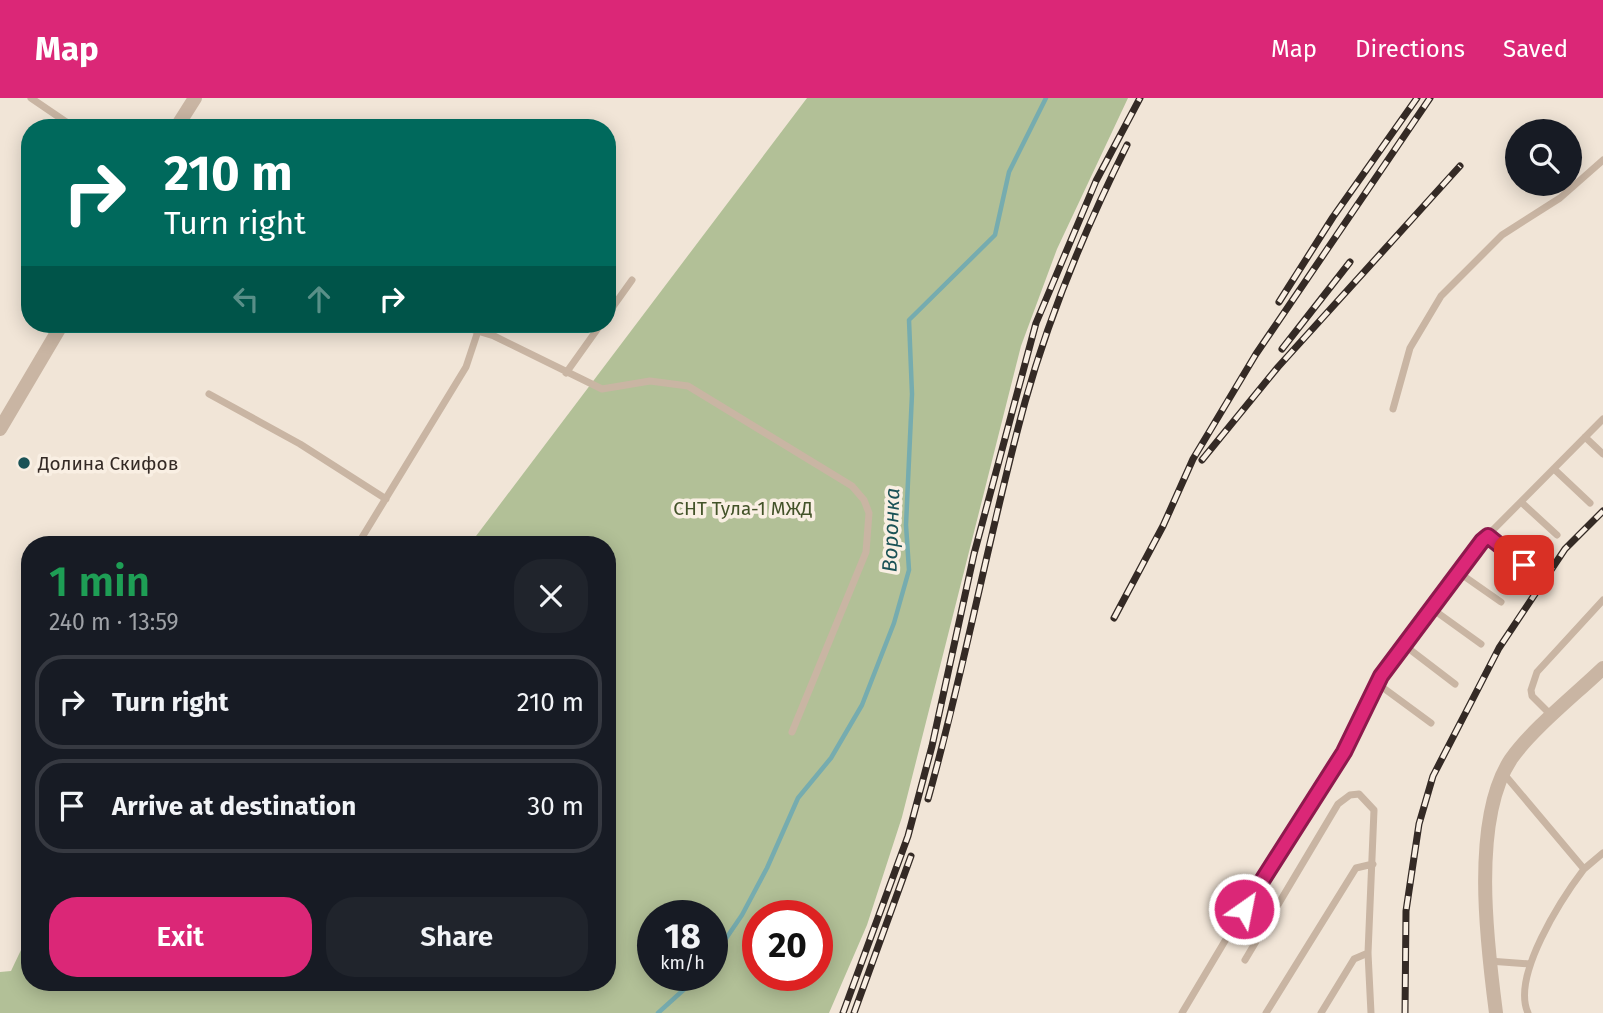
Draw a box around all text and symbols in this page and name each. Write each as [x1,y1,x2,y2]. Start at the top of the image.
text: Map [35,29,99,69]
text: Map [1271,35,1317,63]
text: Directions [1355,35,1465,63]
text: Saved [1503,35,1568,63]
map controls [1505,119,1582,196]
button: search [1505,119,1582,196]
text: 210 m [164,144,293,203]
icon: right [49,147,140,238]
text: Turn right [164,204,306,242]
icon: left [227,280,265,318]
icon: ahead [300,280,338,318]
icon: right [373,280,411,318]
place label: Долина Скифов [37,452,178,475]
marker: Долина Скифов [16,455,32,471]
water label: Воронка [877,487,905,573]
park label: СНТ Тула-1 МЖД [673,497,813,520]
pin [1494,535,1554,595]
icon: arrive [1505,546,1543,584]
text: 1 min [49,557,150,607]
button: close [514,559,588,633]
text: 240 m · 13:59 [49,608,179,636]
icon: right [53,683,91,721]
text: Turn right [112,687,229,718]
text: 210 m [517,687,584,718]
icon: arrive [53,787,91,825]
text: Arrive at destination [112,791,356,822]
text: 30 m [527,791,584,822]
position arrow [1207,872,1281,946]
button: Exit [49,897,312,977]
button: Share [326,897,588,977]
speed limit sign: 20 [742,900,833,991]
text: 18 [664,915,701,957]
text: km/h [660,952,705,974]

